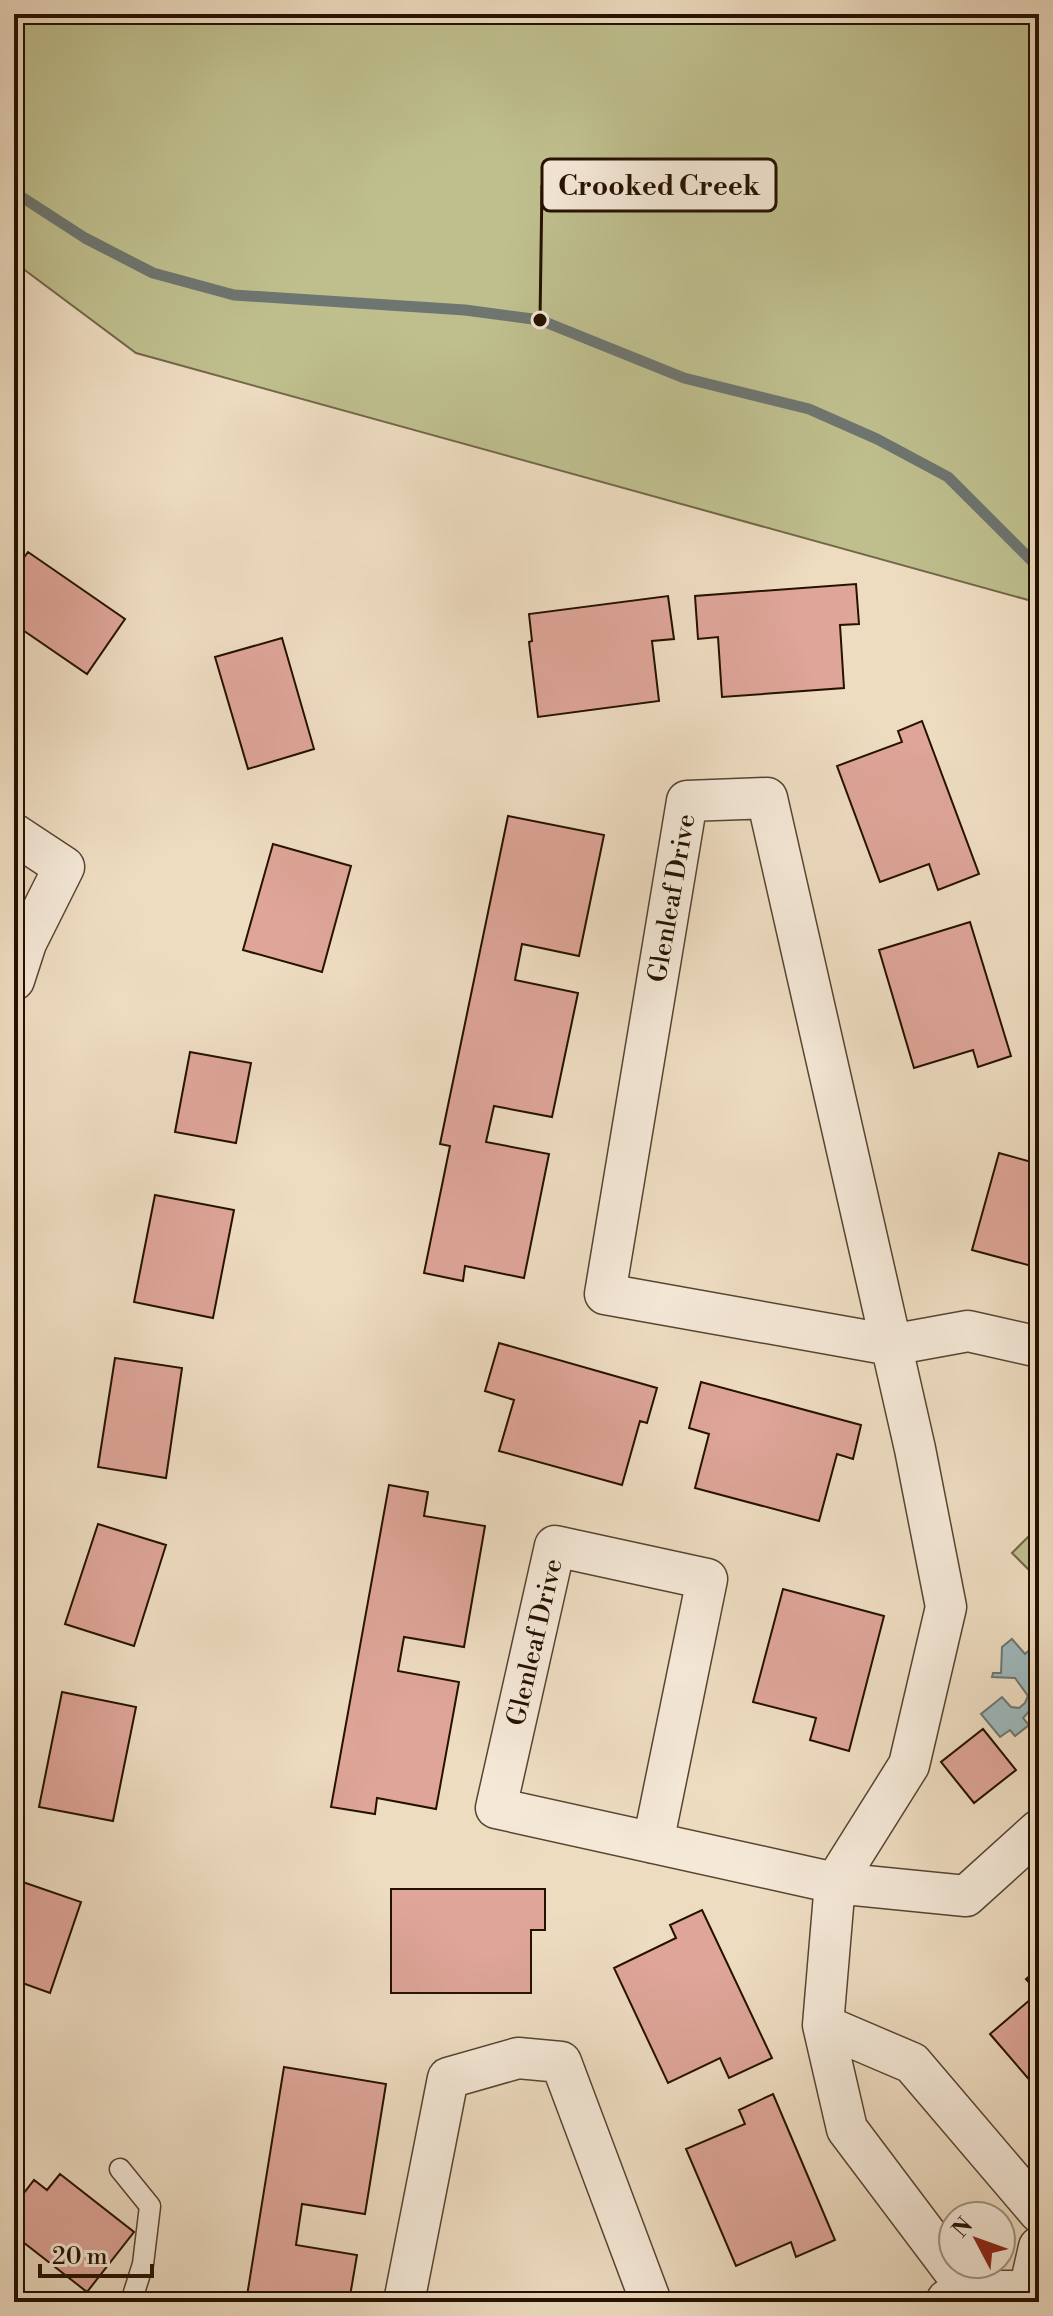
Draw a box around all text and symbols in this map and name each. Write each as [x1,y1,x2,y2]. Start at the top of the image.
callout: Crooked Creek [542,159,776,211]
text: Crooked Creek [558,169,761,204]
street label: Glenleaf Drive [641,811,703,985]
street label: Glenleaf Drive [500,1556,570,1729]
north arrow [937,2200,1017,2280]
text: N [947,2212,979,2243]
scale bar [40,2228,152,2278]
text: 20 m [52,2242,108,2272]

